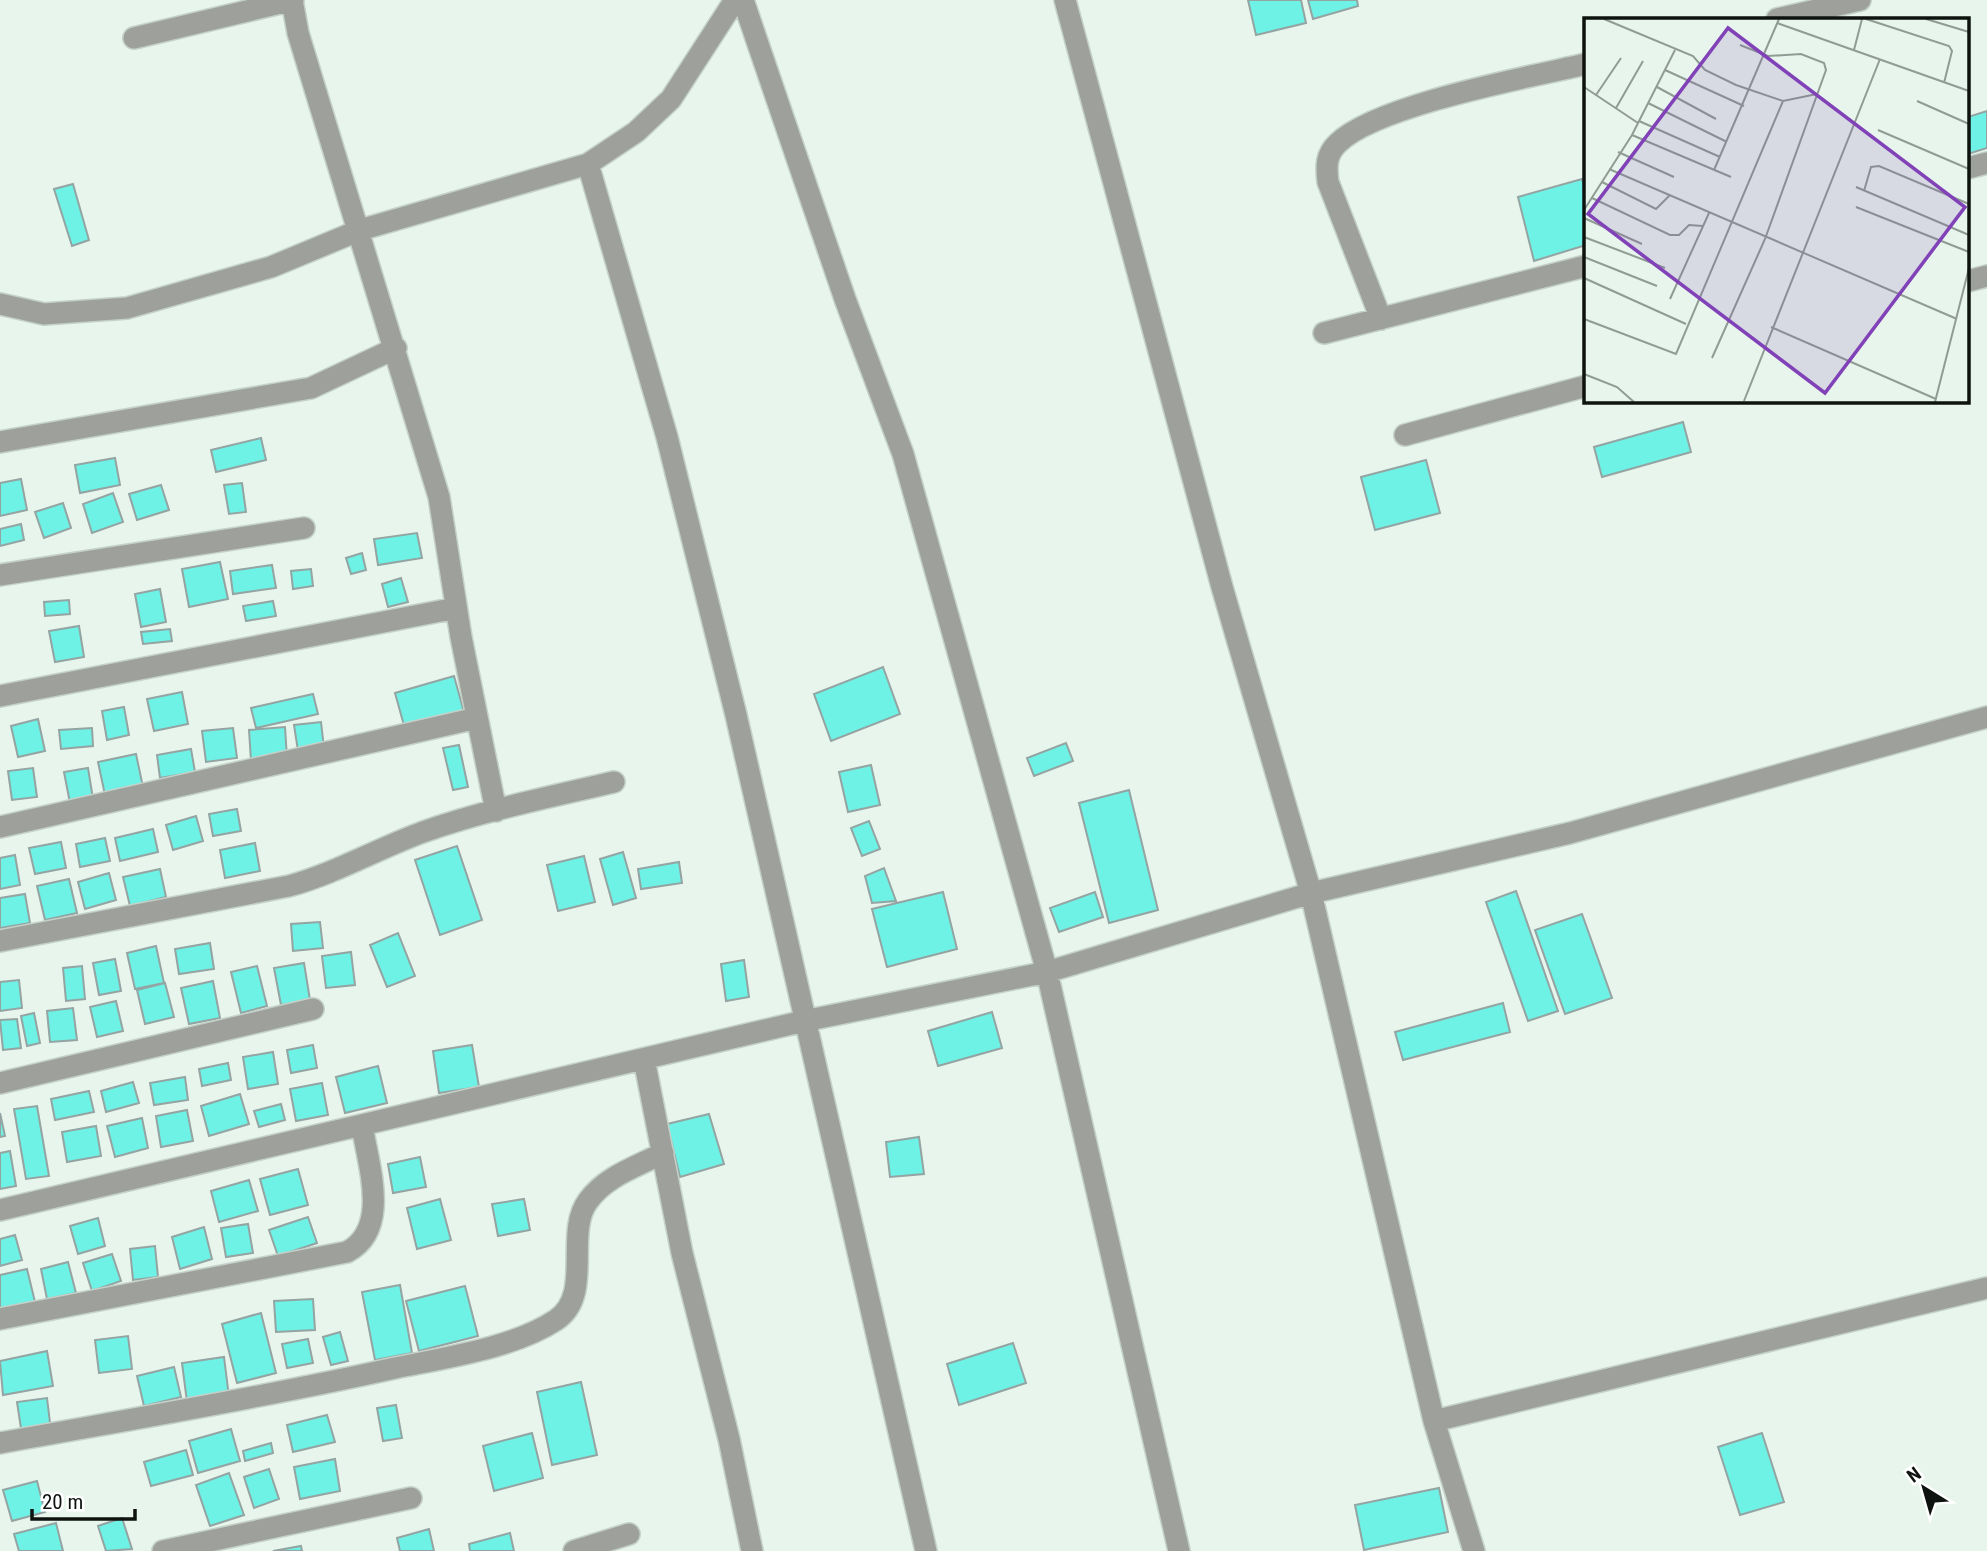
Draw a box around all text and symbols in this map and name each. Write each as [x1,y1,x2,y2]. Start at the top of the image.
inset map [1584,18,1969,402]
north arrow [1889,1453,1959,1523]
text: N [1903,1462,1926,1488]
scale bar [32,1478,135,1522]
text: 20 m [42,1490,83,1514]

